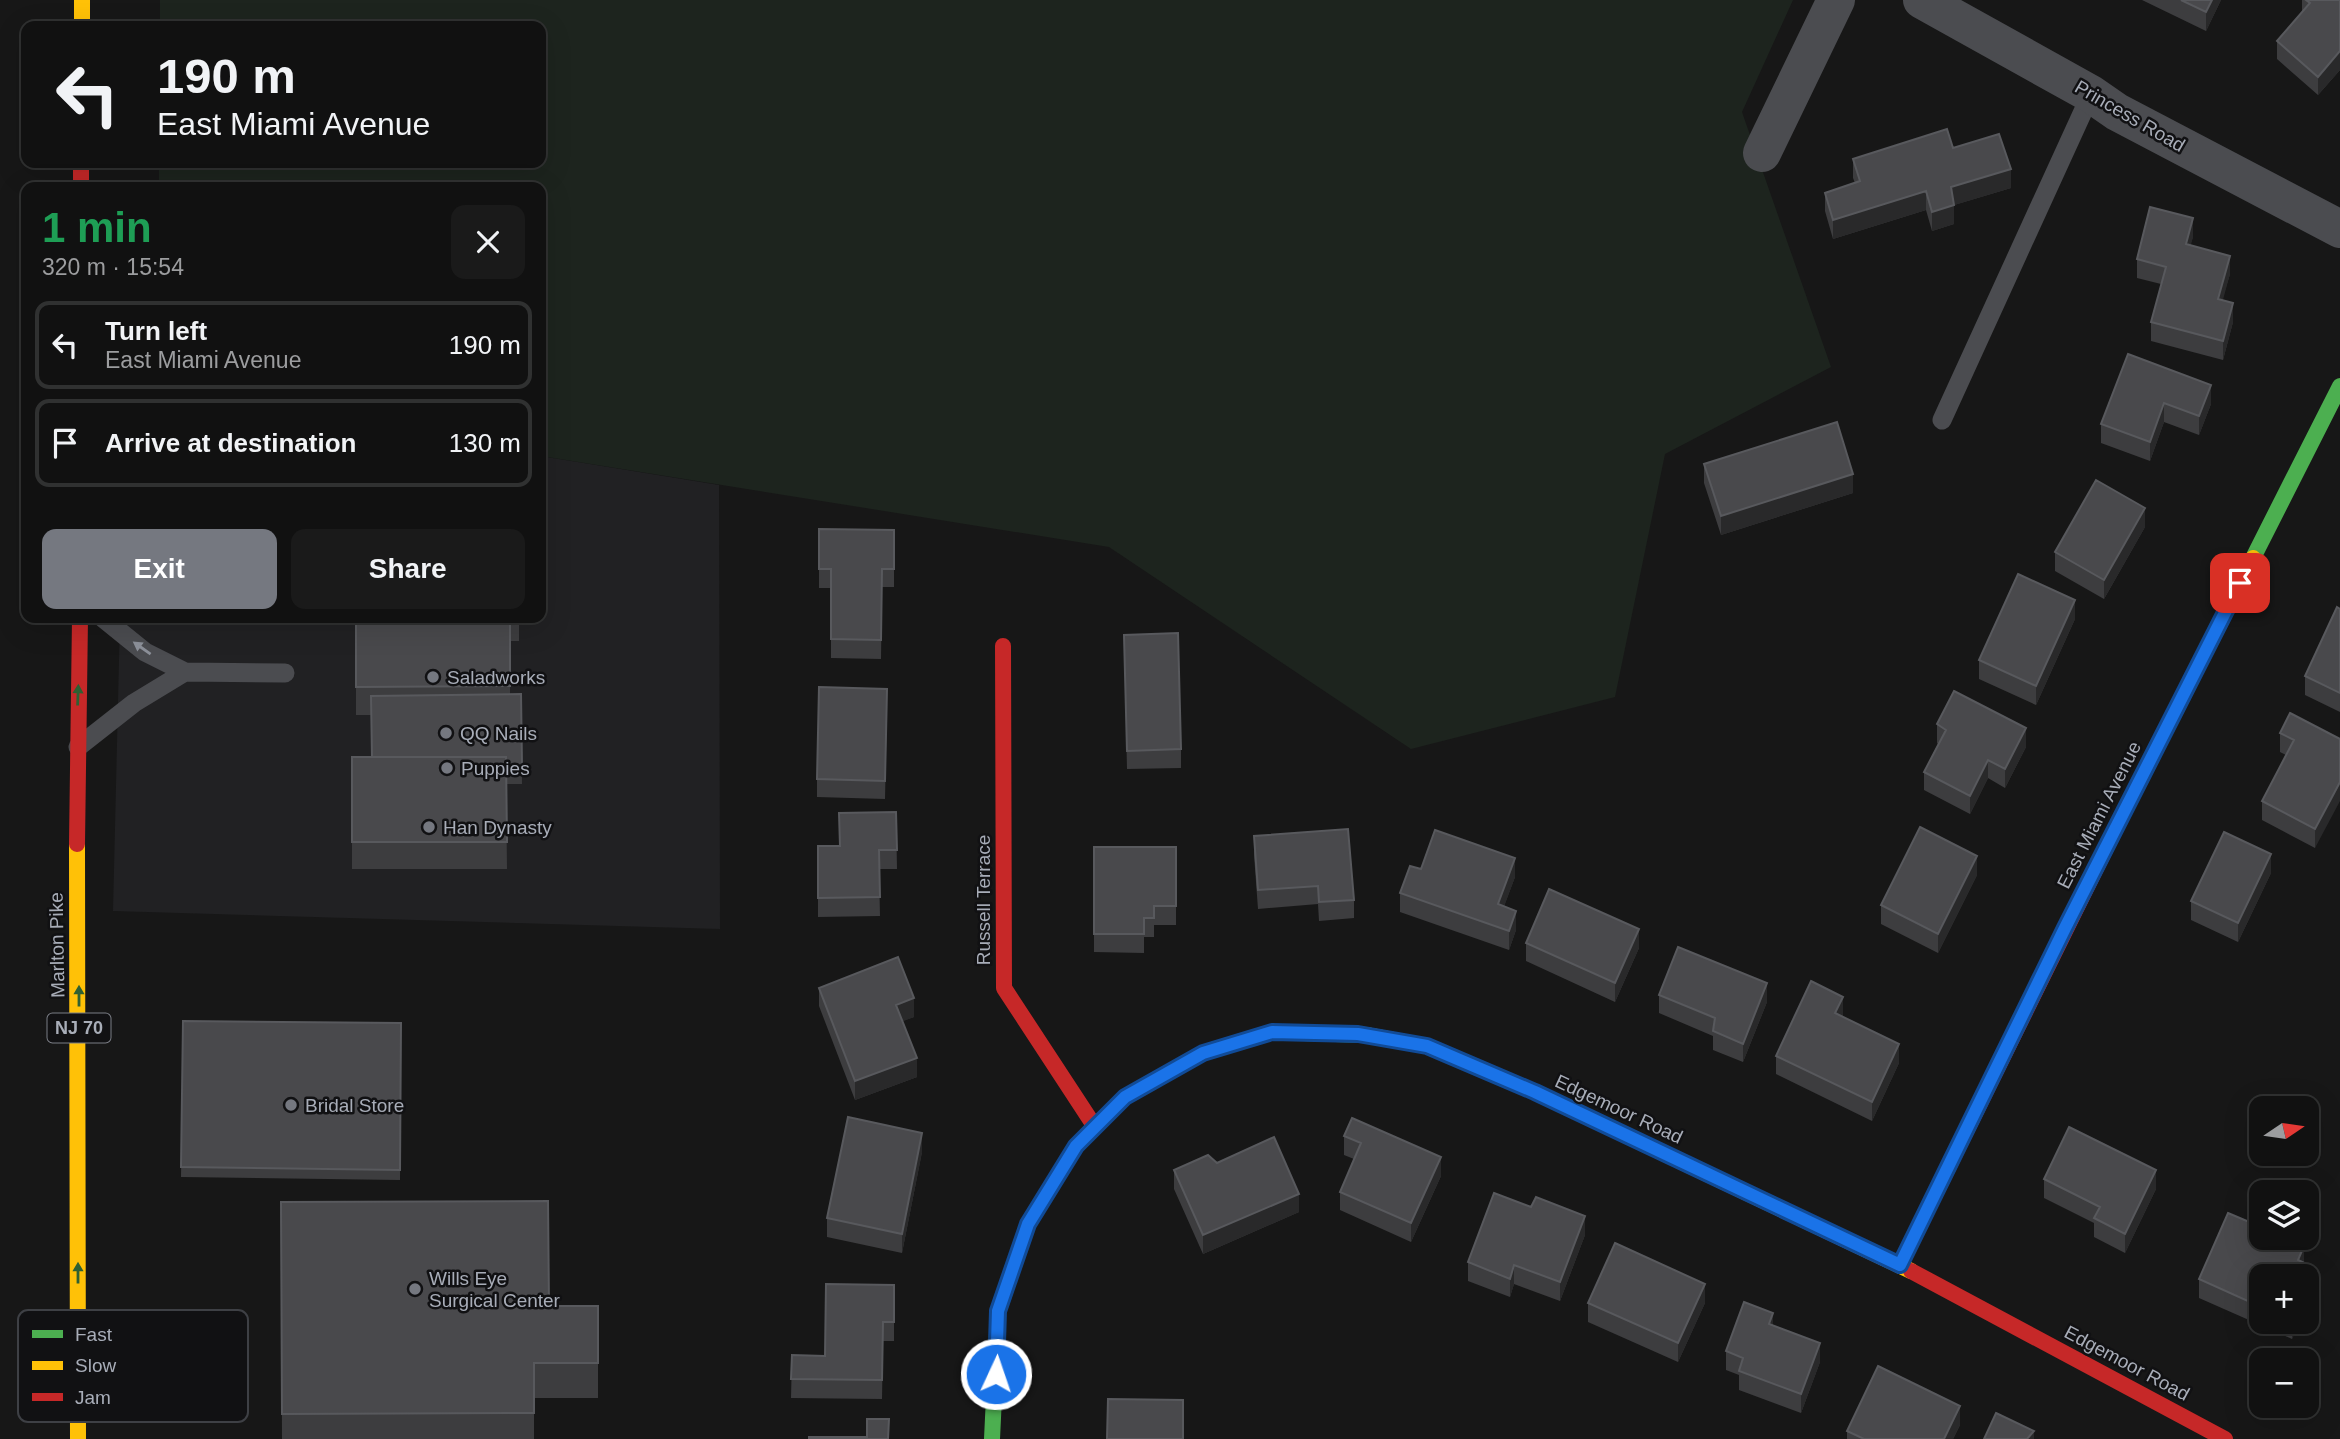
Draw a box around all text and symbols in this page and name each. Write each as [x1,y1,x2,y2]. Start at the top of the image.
icon: left [42,49,133,140]
text: 190 m [157,49,296,103]
street label: Princess Road [2071,76,2189,156]
text: East Miami Avenue [157,106,430,142]
text: 1 min [42,204,152,251]
button: close [451,205,525,279]
text: 320 m · 15:54 [42,254,184,280]
text: Turn left [105,316,207,346]
icon: left [46,326,84,364]
text: 190 m [449,330,521,360]
text: East Miami Avenue [105,347,301,373]
icon: arrive [46,424,84,462]
text: Arrive at destination [105,428,356,458]
text: 130 m [449,428,521,458]
button: Exit [42,529,277,609]
button: Share [291,529,525,609]
pin [2210,553,2270,613]
icon: arrive [2221,564,2259,602]
one-way arrow [133,641,151,655]
place label: Saladworks [447,667,545,688]
marker: Saladworks [425,669,441,685]
one-way arrow [73,684,84,706]
place label: QQ Nails [460,723,537,744]
marker: QQ Nails [438,725,454,741]
street label: East Miami Avenue [2053,738,2145,892]
place label: Puppies [461,758,530,779]
marker: Puppies [439,760,455,776]
place label: Han Dynasty [443,817,552,838]
marker: Han Dynasty [421,819,437,835]
street label: Russell Terrace [973,835,994,965]
street label: Marlton Pike [46,892,68,998]
one-way arrow [73,985,85,1007]
road number: NJ 70 [48,1014,110,1042]
street label: Edgemoor Road [1552,1070,1686,1148]
place label: Bridal Store [305,1095,404,1116]
north arrow [2249,1096,2319,1166]
map controls [2249,1096,2319,1418]
marker: Bridal Store [283,1097,299,1113]
button: layers [2249,1180,2319,1250]
one-way arrow [72,1262,83,1284]
button: + [2249,1264,2319,1334]
place label: Wills Eye Surgical Center [429,1268,561,1311]
marker: Wills Eye Surgical Center [407,1281,423,1297]
legend [18,1310,248,1422]
street label: Edgemoor Road [2061,1321,2193,1405]
text: Fast [75,1324,113,1345]
position arrow [959,1337,1033,1411]
button: − [2249,1348,2319,1418]
text: Slow [75,1355,116,1376]
text: Jam [75,1387,111,1408]

